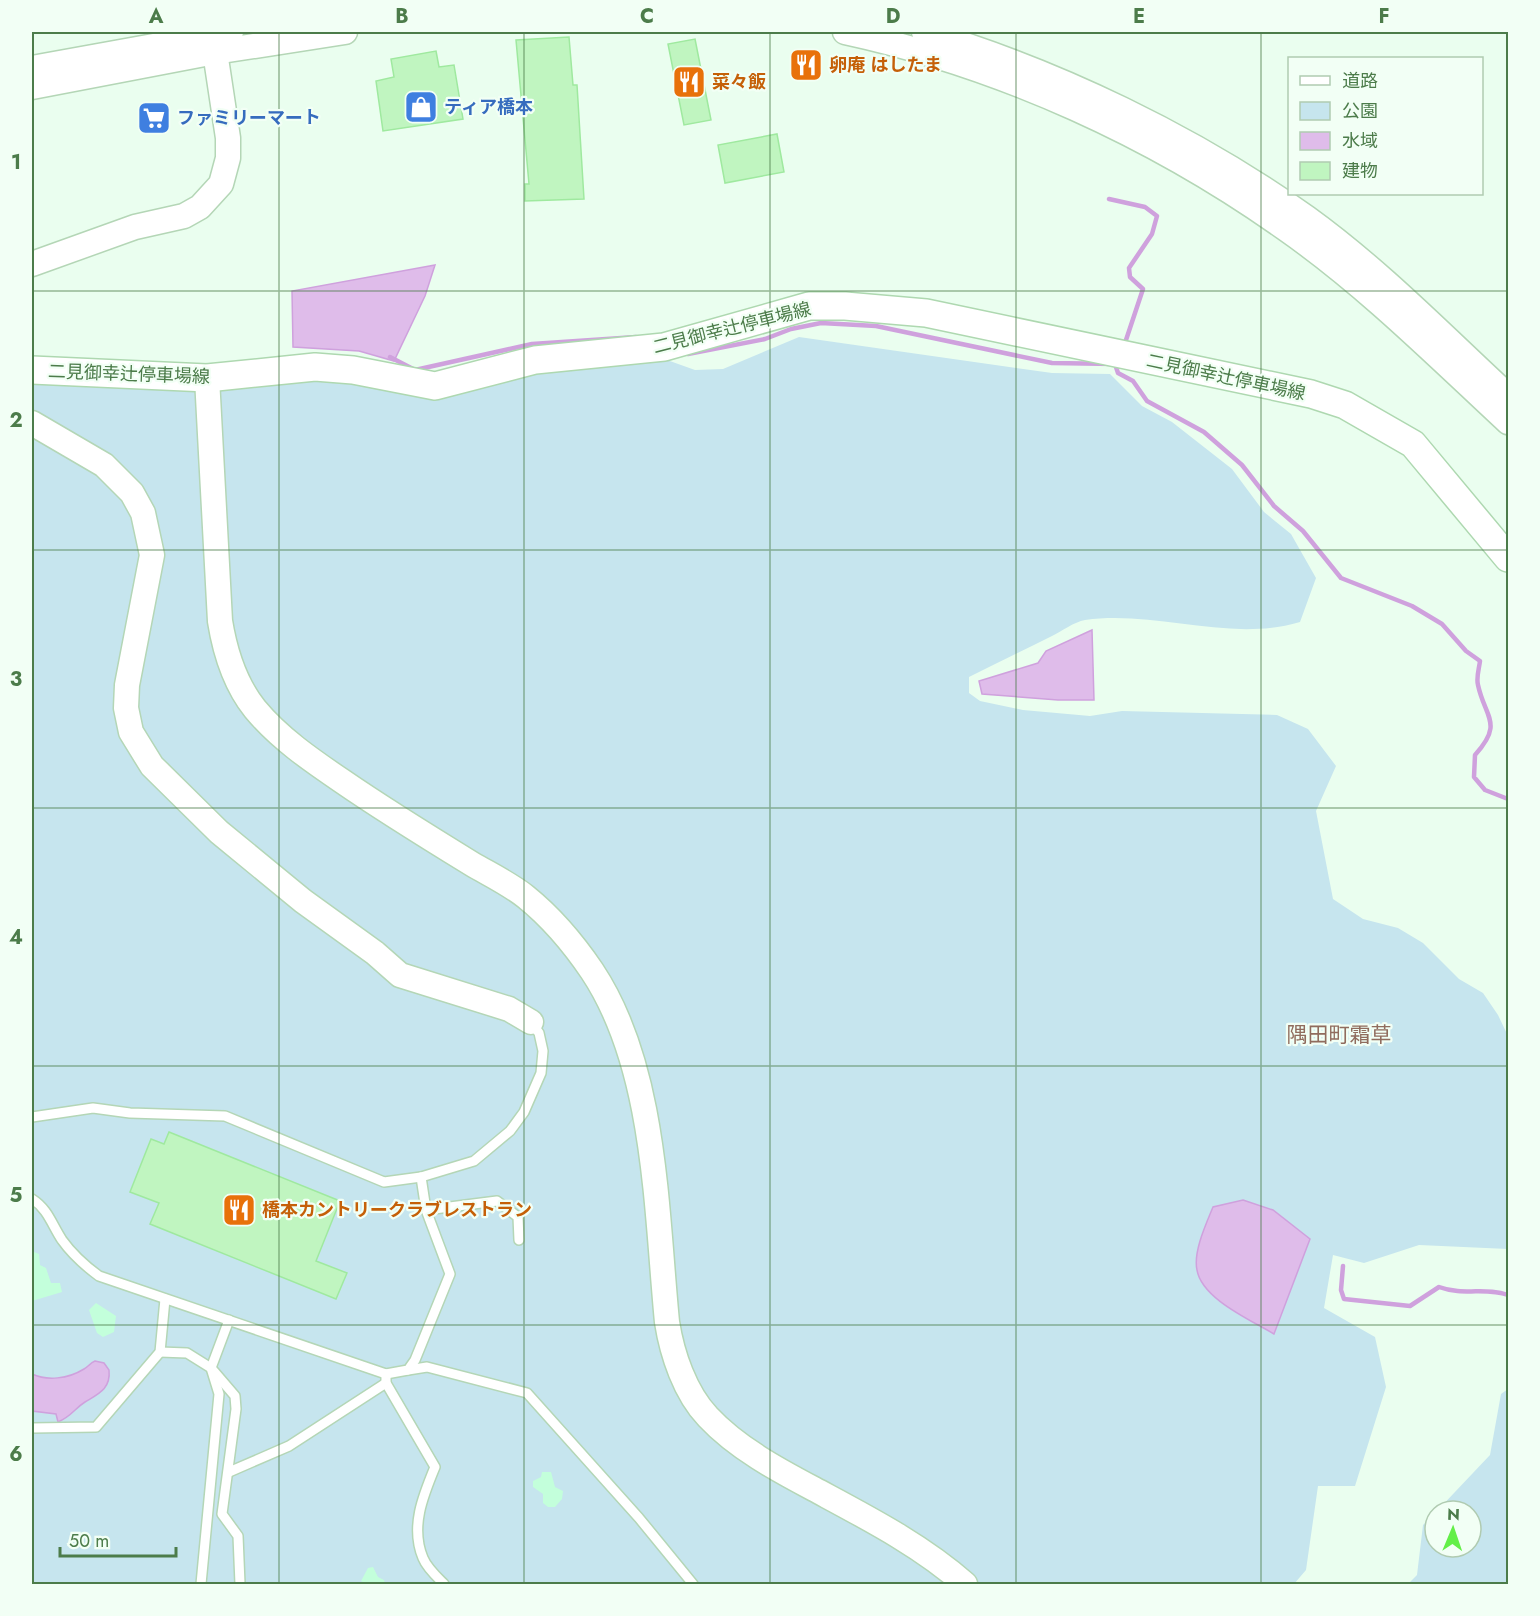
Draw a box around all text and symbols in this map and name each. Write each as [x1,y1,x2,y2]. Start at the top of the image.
text: A [148,2,164,31]
text: B [395,2,409,31]
text: C [640,2,654,31]
text: D [886,2,900,31]
text: E [1133,2,1145,31]
text: F [1378,2,1390,31]
restaurant icon: 卵庵 はしたま [788,47,824,83]
place label: 卵庵 はしたま [829,52,942,78]
legend [1288,57,1483,195]
restaurant icon: 菜々飯 [671,64,707,100]
text: 道路 [1342,68,1378,94]
place label: 菜々飯 [712,69,766,95]
shop icon: ティア橋本 [403,89,439,125]
place label: ティア橋本 [444,94,533,120]
text: 公園 [1342,98,1378,124]
supermarket icon: ファミリーマート [136,100,172,136]
place label: ファミリーマート [177,105,321,131]
text: 水域 [1342,128,1378,154]
text: 1 [11,148,21,177]
text: 建物 [1342,158,1378,184]
street label: 二見御幸辻停車場線 [650,296,814,360]
street label: 二見御幸辻停車場線 [1144,347,1308,407]
street label: 二見御幸辻停車場線 [48,358,210,390]
text: 2 [9,406,23,435]
text: 3 [10,665,22,694]
text: 4 [9,923,23,952]
district label: 隅田町霜草 [1287,1020,1392,1050]
text: 5 [10,1181,23,1210]
restaurant icon: 橋本カントリークラブレストラン [221,1192,257,1228]
place label: 橋本カントリークラブレストラン [262,1197,532,1223]
text: 6 [9,1440,23,1469]
north arrow [1423,1499,1483,1559]
text: N [1447,1503,1460,1526]
scale bar [60,1520,176,1558]
text: 50 m [69,1528,109,1554]

